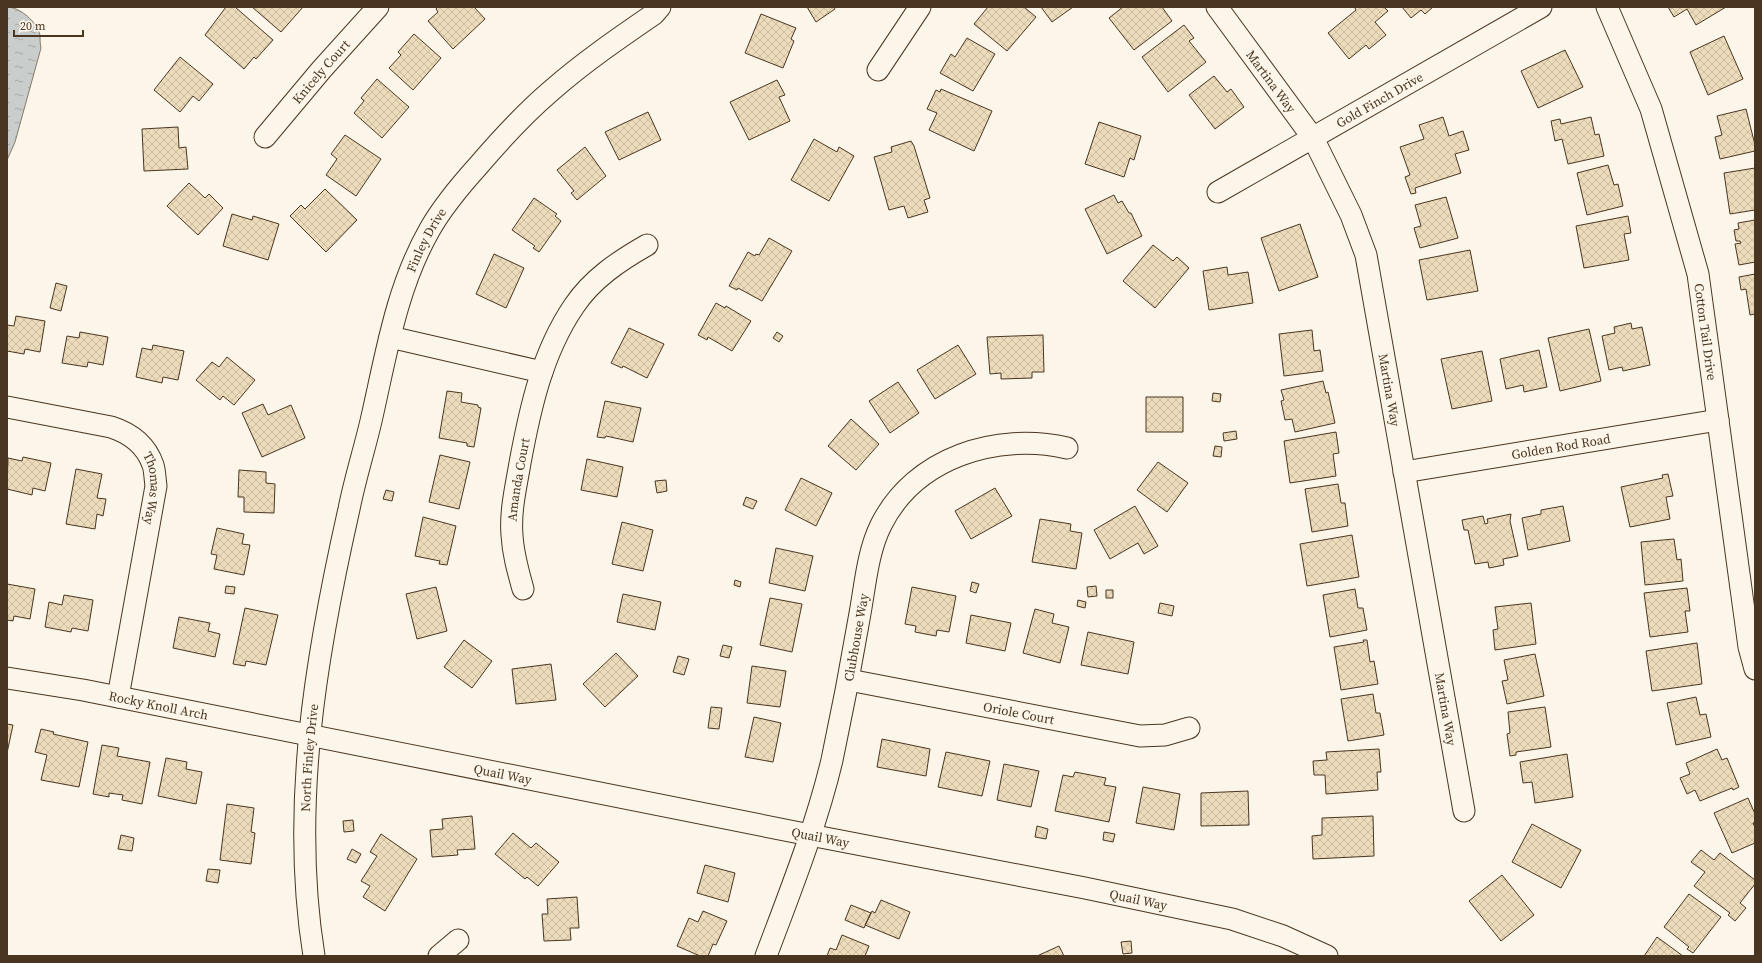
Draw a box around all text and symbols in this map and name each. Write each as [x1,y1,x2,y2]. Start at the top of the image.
scale bar [14,12,83,38]
text: 20 m [20,18,46,34]
street label: Knicely Court [289,36,354,107]
street label: Martina Way [1242,47,1300,117]
street label: Gold Finch Drive [1333,68,1427,132]
street label: Finley Drive [402,204,450,275]
street label: Cotton Tail Drive [1690,282,1720,382]
street label: Martina Way [1375,352,1404,428]
street label: Golden Rod Road [1510,430,1612,463]
street label: Amanda Court [504,436,534,522]
street label: Thomas Way [139,449,164,526]
street label: Clubhouse Way [840,592,872,683]
street label: Martina Way [1431,671,1460,747]
street label: Rocky Knoll Arch [107,687,210,724]
street label: Oriole Court [982,698,1056,728]
street label: North Finley Drive [297,703,322,812]
street label: Quail Way [472,760,533,788]
street label: Quail Way [790,824,851,851]
street label: Quail Way [1108,885,1169,914]

